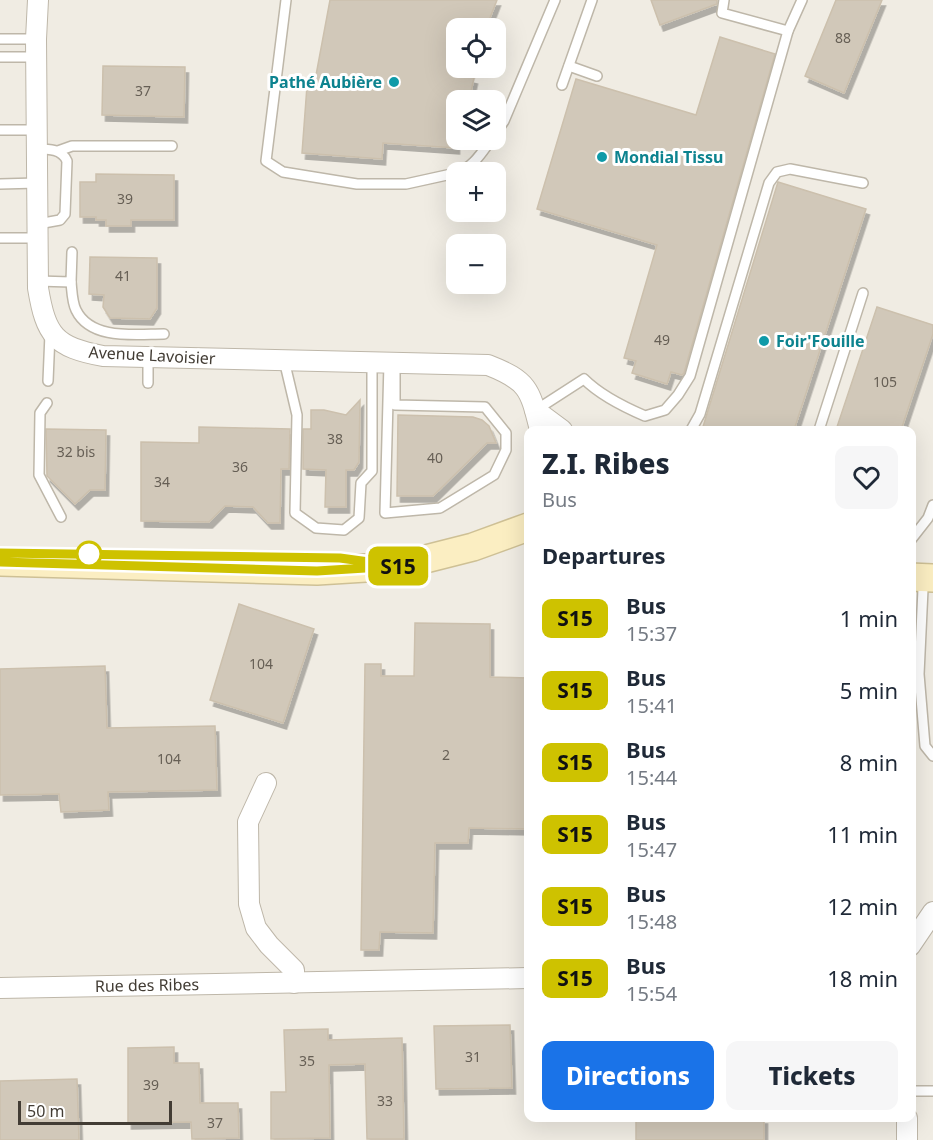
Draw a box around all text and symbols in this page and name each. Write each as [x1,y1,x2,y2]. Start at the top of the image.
map controls [446,18,506,294]
button: locate [446,18,506,78]
house number: 88 [835,28,851,47]
place label: Pathé Aubière [269,71,382,93]
marker: Pathé Aubière [387,75,401,89]
house number: 37 [135,81,151,100]
button: layers [446,90,506,150]
place label: Mondial Tissu [614,146,723,168]
marker: Mondial Tissu [595,150,609,164]
button: + [446,162,506,222]
house number: 39 [117,189,133,208]
button: − [446,234,506,294]
house number: 41 [115,266,131,285]
house number: 49 [654,330,670,349]
place label: Foir'Fouille [776,330,865,352]
marker: Foir'Fouille [757,334,771,348]
street label: Avenue Lavoisier [88,341,216,369]
house number: 105 [873,372,897,391]
house number: 38 [327,429,343,448]
house number: 32 bis [57,442,96,461]
text: Z.I. Ribes [542,444,670,482]
button: heart [835,446,898,509]
house number: 40 [427,448,443,467]
house number: 36 [232,457,248,476]
house number: 34 [154,472,170,491]
text: Bus [542,486,577,513]
text: Departures [542,540,666,570]
unlabelled marker [76,541,102,567]
line badge: S15 [364,546,432,586]
text: S15 [380,552,416,580]
text: Bus [626,590,666,620]
text: 1 min [840,603,898,633]
text: S15 [557,604,593,632]
text: 15:37 [626,620,677,647]
house number: 104 [249,654,273,673]
text: Bus [626,662,666,692]
text: 5 min [840,675,898,705]
text: S15 [557,676,593,704]
text: 15:41 [626,692,677,719]
text: Bus [626,734,666,764]
house number: 2 [442,745,450,764]
text: 8 min [840,747,898,777]
text: S15 [557,748,593,776]
house number: 104 [157,749,181,768]
text: 15:44 [626,764,677,791]
text: Bus [626,806,666,836]
text: 11 min [827,819,898,849]
text: S15 [557,820,593,848]
text: 15:47 [626,836,677,863]
text: Bus [626,878,666,908]
text: 12 min [827,891,898,921]
text: S15 [557,892,593,920]
text: 15:48 [626,908,677,935]
text: Bus [626,950,666,980]
text: 18 min [827,963,898,993]
text: S15 [557,964,593,992]
street label: Rue des Ribes [95,973,199,997]
text: 15:54 [626,980,677,1007]
button: Directions [542,1041,714,1110]
button: Tickets [726,1041,898,1110]
house number: 31 [465,1047,481,1066]
house number: 35 [299,1051,315,1070]
house number: 39 [143,1075,159,1094]
house number: 33 [377,1091,393,1110]
scale bar [18,1098,172,1126]
text: 50 m [27,1100,64,1122]
house number: 37 [207,1113,223,1132]

